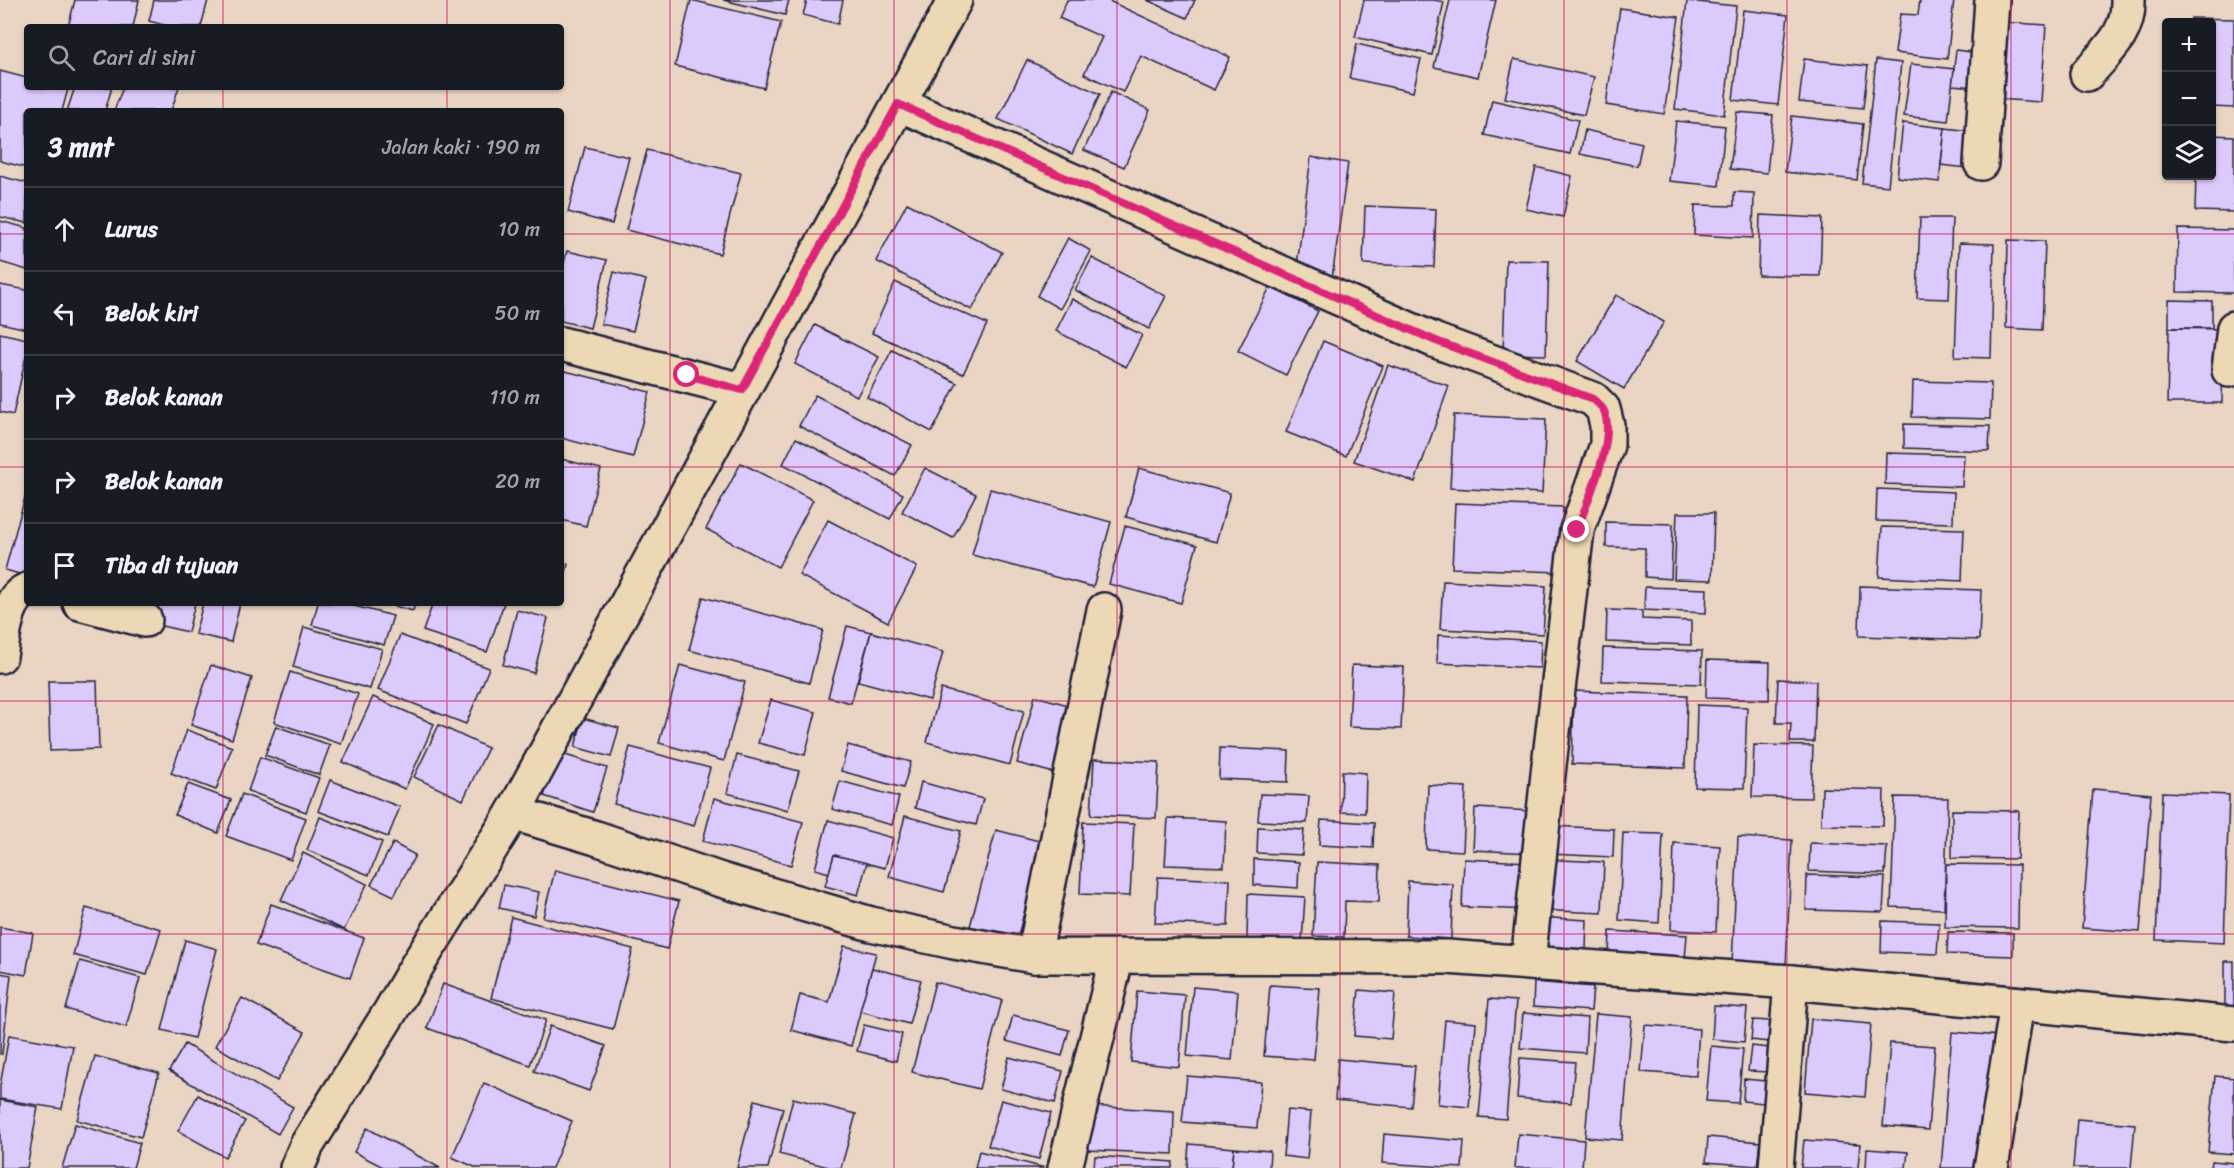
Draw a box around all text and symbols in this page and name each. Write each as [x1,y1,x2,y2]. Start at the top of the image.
map controls [2162,18,2216,180]
button: + [2162,18,2216,72]
search box [24,24,564,90]
text: Cari di sini [93,38,195,77]
icon: search [45,41,78,74]
button: − [2162,72,2216,126]
text: 3 mnt [48,124,114,170]
button: layers [2162,126,2216,180]
text: Jalan kaki · 190 m [382,130,540,165]
text: Lurus [105,210,158,249]
text: 10 m [498,212,540,247]
icon: ahead [48,213,81,246]
text: Belok kiri [105,294,198,333]
text: 50 m [495,296,540,331]
icon: left [48,297,81,330]
route start [673,361,699,387]
text: Belok kanan [105,378,223,417]
text: 110 m [490,380,540,415]
icon: right [48,381,81,414]
text: Belok kanan [105,462,223,501]
text: 20 m [495,464,540,499]
icon: right [48,465,81,498]
route end [1563,516,1589,542]
text: Tiba di tujuan [105,546,238,585]
icon: arrive [48,549,81,582]

